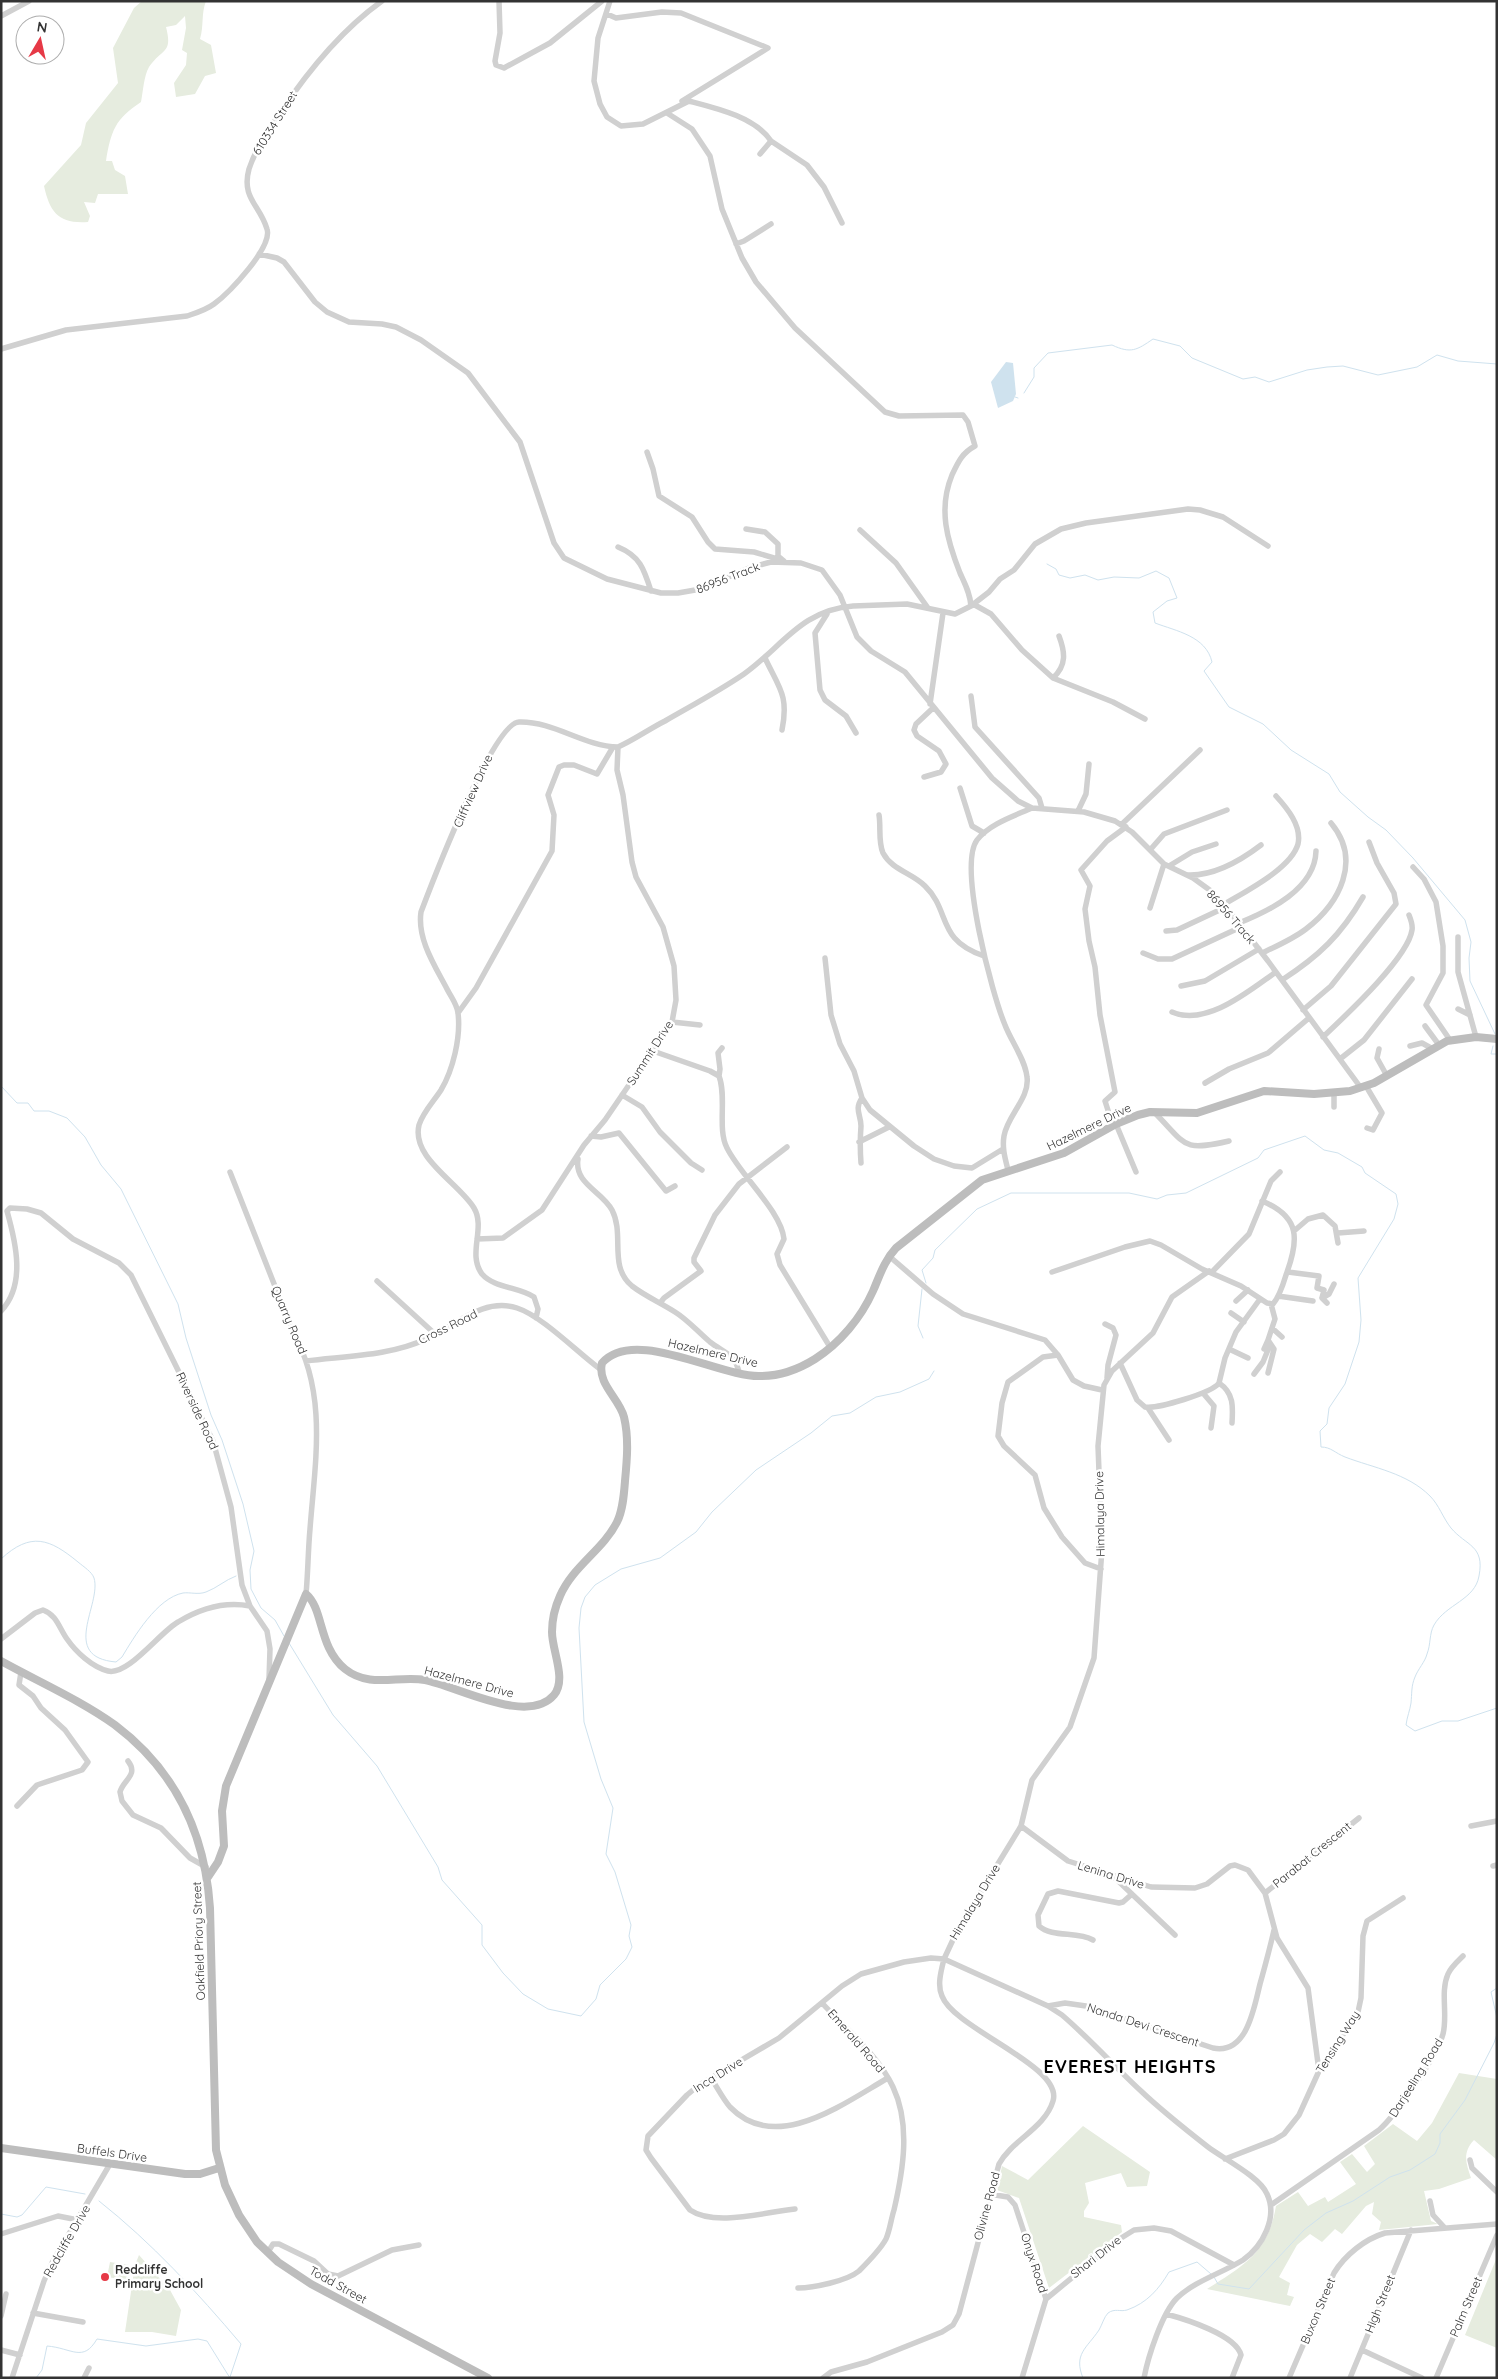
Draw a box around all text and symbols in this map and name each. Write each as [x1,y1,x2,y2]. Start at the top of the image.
north arrow [15,15,65,65]
text: N [36,17,49,37]
street label: 610334 Street [249,88,300,158]
street label: 86956 Track [694,559,762,597]
street label: Cliffview Drive [450,752,495,830]
street label: 86956 Track [1204,887,1259,947]
street label: Summit Drive [623,1017,676,1088]
street label: Hazelmere Drive [1044,1100,1134,1153]
street label: Quarry Road [268,1283,311,1356]
street label: Cross Road [416,1306,480,1347]
street label: Hazelmere Drive [667,1335,760,1370]
street label: Riverside Road [173,1370,222,1452]
street label: Himalaya Drive [1091,1471,1108,1557]
street label: Hazelmere Drive [423,1662,516,1701]
street label: Parabat Crescent [1269,1818,1354,1891]
street label: Lenina Drive [1076,1857,1147,1892]
street label: Himalaya Drive [946,1861,1003,1942]
street label: Oakfield Priory Street [189,1881,208,2001]
street label: Nanda Devi Crescent [1085,1999,1201,2050]
street label: Emerald Road [825,2006,888,2075]
street label: Tensing Way [1312,2008,1363,2076]
street label: Darjeeling Road [1385,2036,1446,2120]
street label: Inca Drive [690,2053,745,2096]
district label: EVEREST HEIGHTS [1043,2055,1217,2078]
street label: Buffels Drive [76,2140,148,2165]
street label: Olivine Road [970,2170,1003,2242]
street label: Redcliffe Drive [40,2202,93,2280]
street label: Onyx Road [1018,2231,1051,2295]
street label: Shari Drive [1067,2232,1124,2281]
place label: Redcliffe Primary School [115,2262,203,2291]
street label: Todd Street [307,2263,370,2307]
marker: Redcliffe Primary School [99,2271,111,2283]
street label: High Street [1361,2272,1398,2335]
street label: Palm Street [1446,2274,1485,2339]
street label: Buxon Street [1297,2275,1338,2346]

